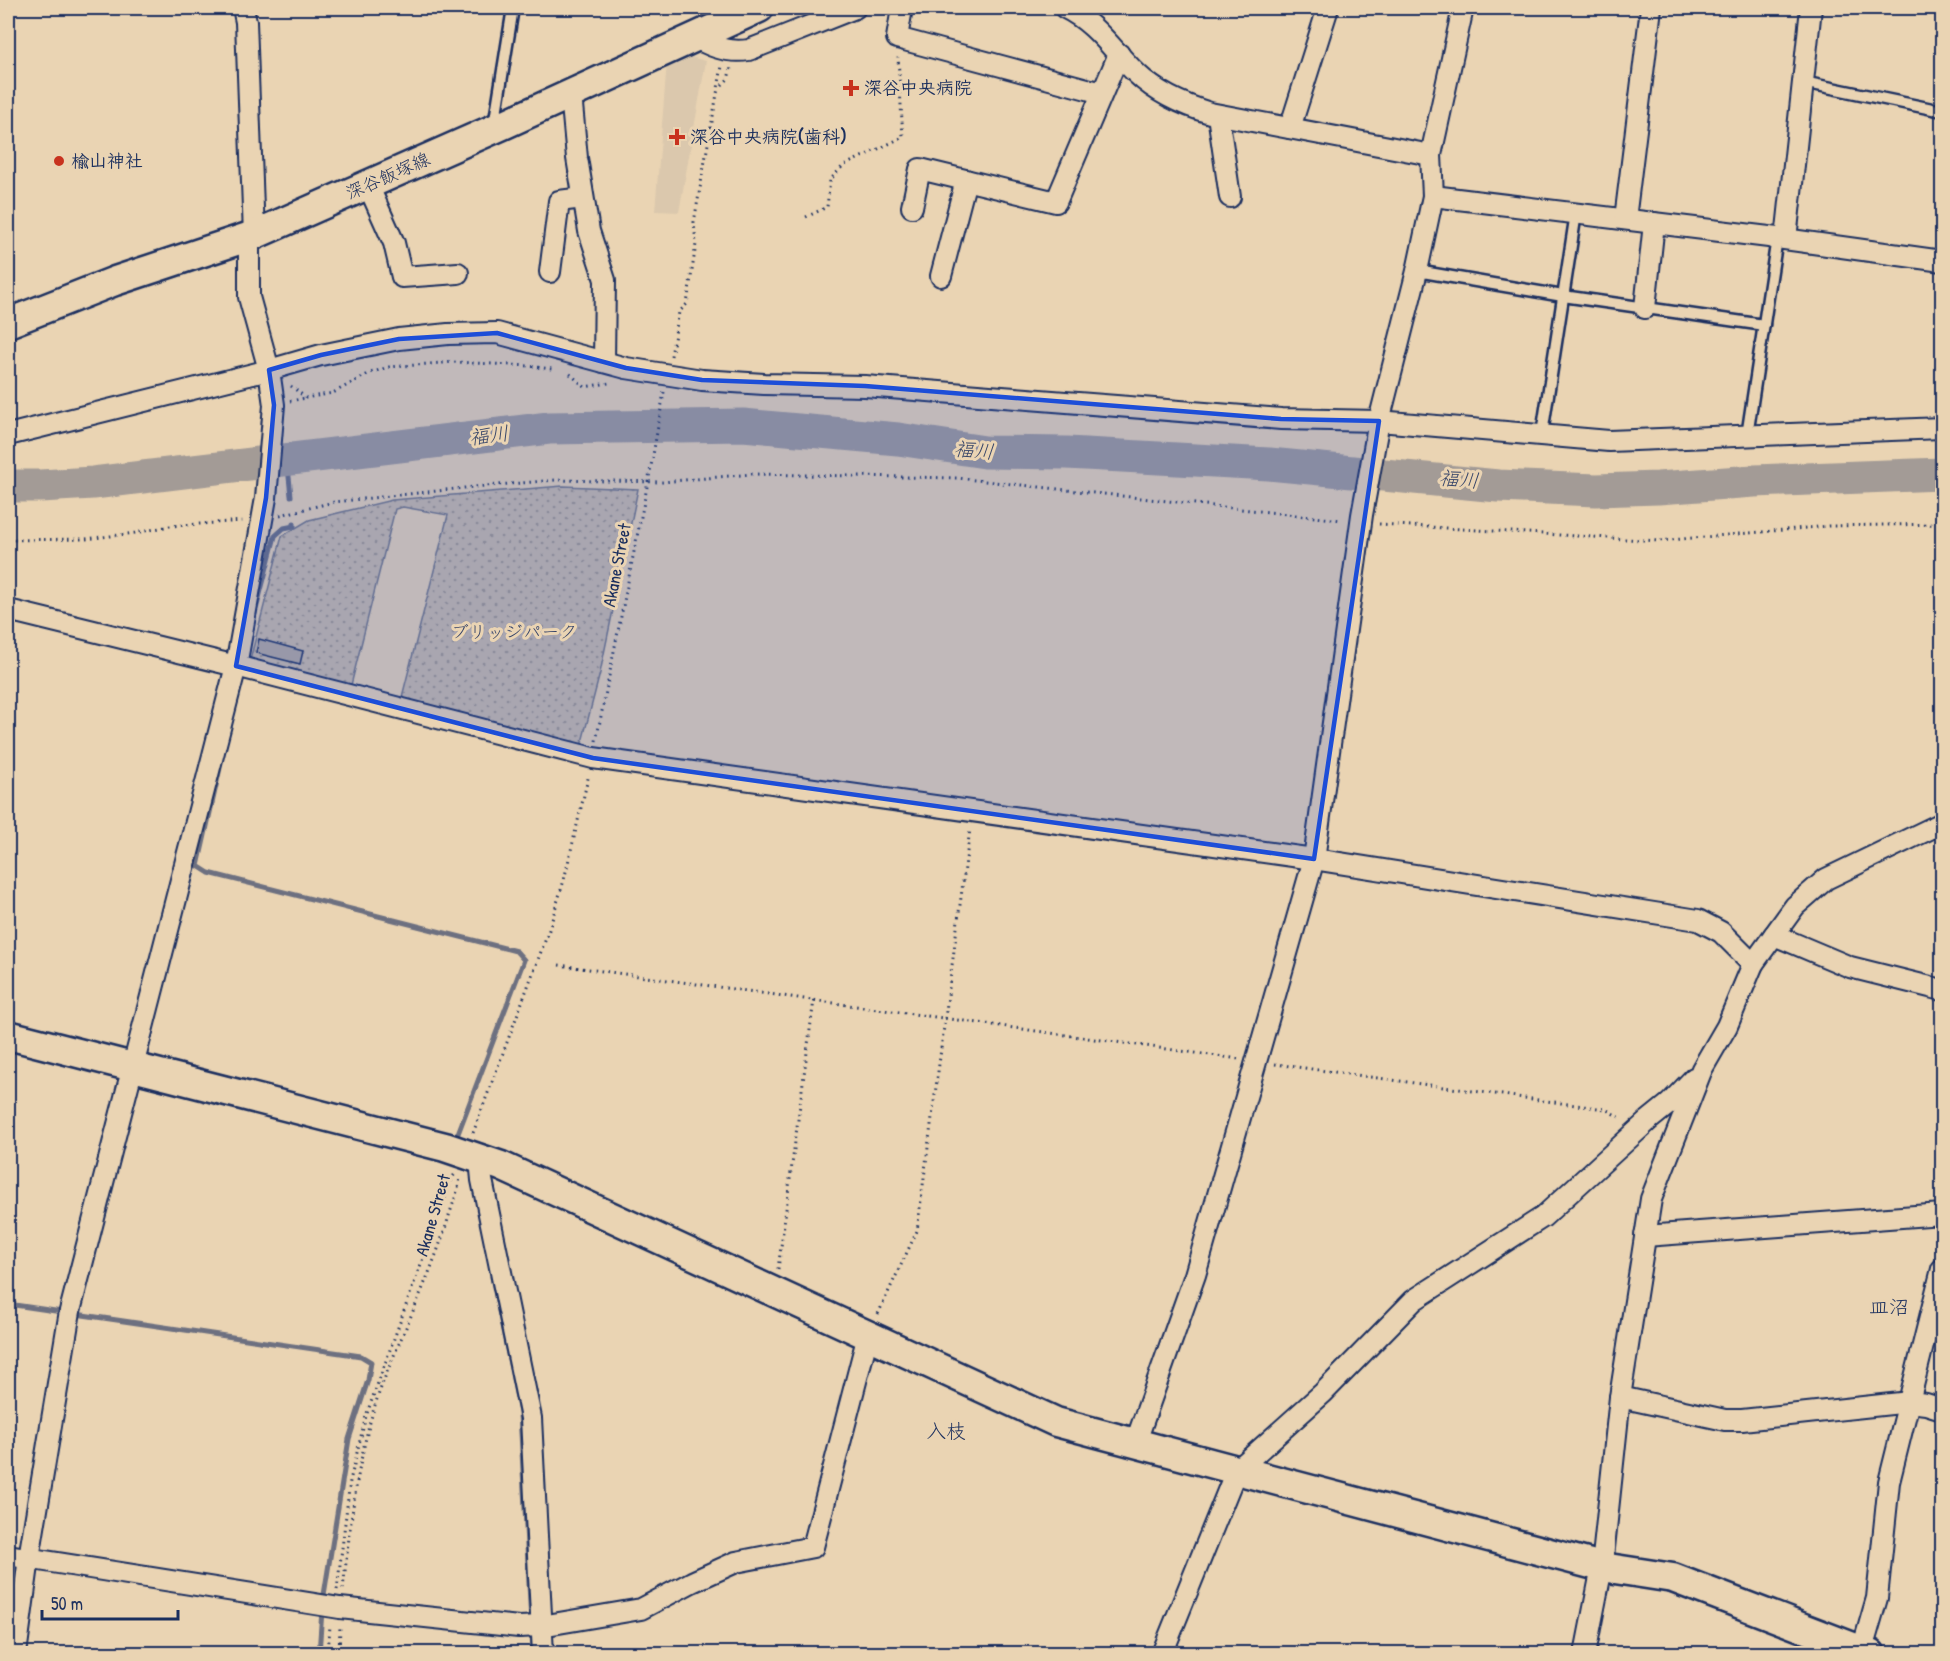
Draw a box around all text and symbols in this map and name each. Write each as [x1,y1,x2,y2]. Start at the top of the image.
place label: 深谷中央病院 [864,75,972,100]
marker: 深谷中央病院 [842,79,860,97]
place label: 深谷中央病院(歯科) [690,124,847,149]
marker: 深谷中央病院(歯科) [668,128,686,146]
street label: 深谷飯塚線 [342,146,434,205]
place label: 楡山神社 [71,148,143,173]
marker: 楡山神社 [52,154,66,168]
water label: 福川 [467,419,510,450]
water label: 福川 [953,434,995,465]
water label: 福川 [1438,463,1480,494]
street label: Akane Street [596,520,637,609]
park label: ブリッジパーク [451,619,577,644]
street label: Akane Street [409,1170,456,1259]
district label: 皿沼 [1869,1293,1909,1320]
district label: 入枝 [926,1417,966,1444]
scale bar [42,1583,178,1621]
text: 50 m [51,1591,83,1616]

